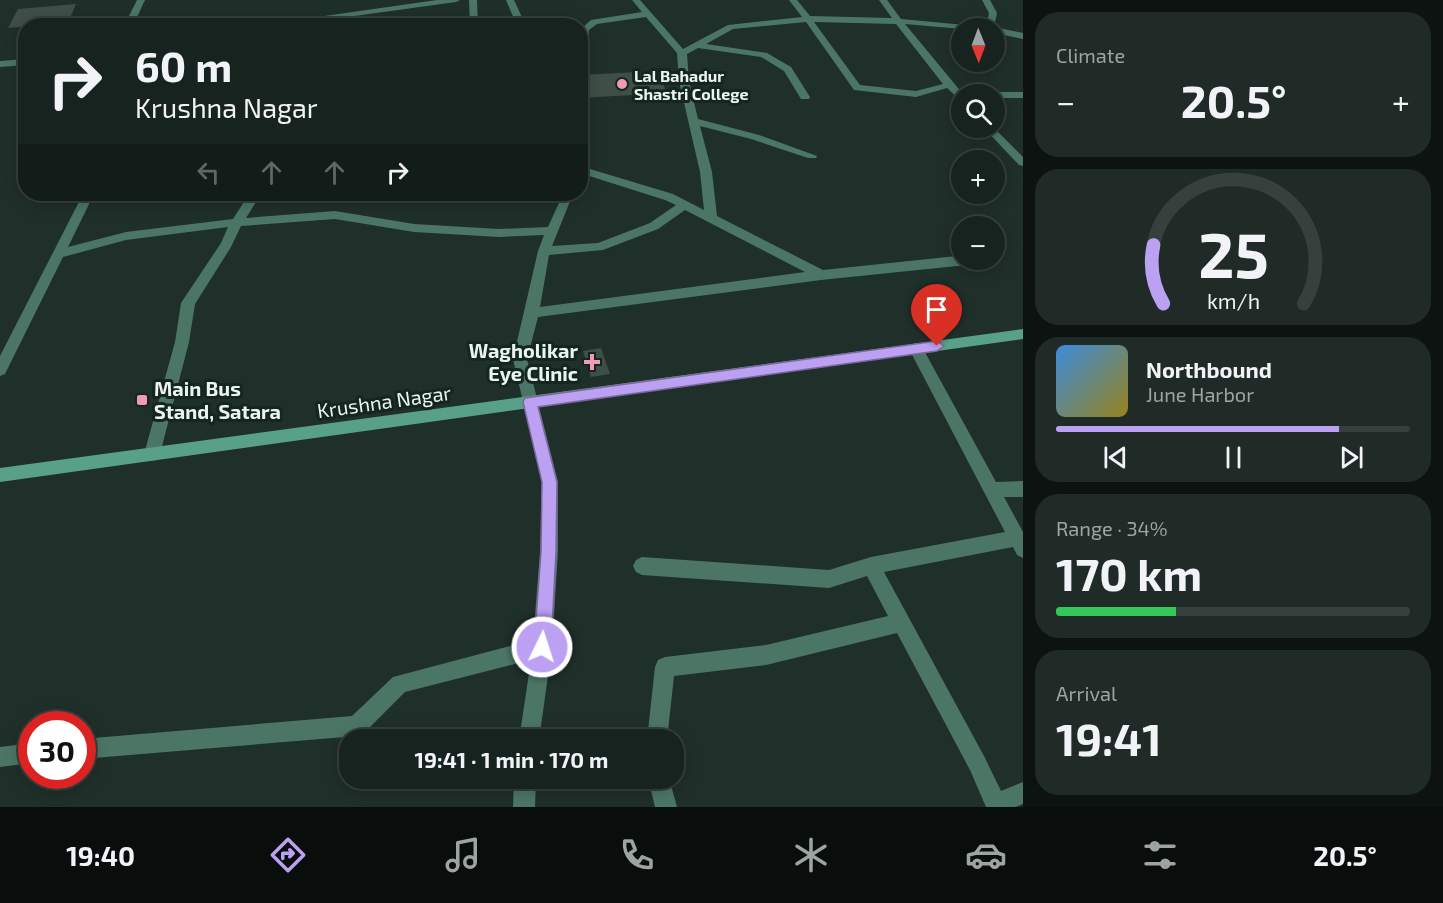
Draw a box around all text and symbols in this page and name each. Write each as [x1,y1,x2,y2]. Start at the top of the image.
north arrow [951,18,1005,72]
map controls [951,18,1005,270]
text: 60 m [135,40,232,90]
icon: right [36,42,114,120]
text: Climate [1056,43,1125,67]
place label: Lal Bahadur Shastri College [634,66,748,103]
text: 20.5° [1181,73,1286,127]
marker: Lal Bahadur Shastri College [615,77,629,91]
text: − [1056,81,1075,121]
text: + [1392,81,1410,121]
button: search [951,84,1005,138]
text: Krushna Nagar [135,91,318,123]
button: + [951,150,1005,204]
icon: left [192,156,225,189]
icon: ahead [255,156,288,189]
icon: ahead [318,156,351,189]
icon: right [381,156,414,189]
button: − [951,216,1005,270]
text: 25 [1198,216,1268,291]
pin [911,284,962,346]
text: km/h [1206,288,1260,313]
icon: arrive [920,293,953,326]
place label: Wagholikar Eye Clinic [469,338,578,386]
marker: Wagholikar Eye Clinic [583,353,601,371]
text: Northbound [1146,356,1272,382]
place label: Main Bus Stand, Satara [154,376,281,423]
street label: Krushna Nagar [315,380,453,422]
text: June Harbor [1146,382,1254,406]
marker: Main Bus Stand, Satara [135,393,149,407]
icon: previous [1099,441,1132,474]
icon: pause [1217,441,1250,474]
icon: next [1335,441,1368,474]
text: Range · 34% [1056,516,1168,540]
text: 170 km [1056,546,1202,600]
position arrow [510,615,574,679]
text: Arrival [1056,681,1117,705]
speed limit sign: 30 [18,711,96,789]
text: 19:41 [1056,711,1162,765]
text: 19:41 · 1 min · 170 m [415,746,608,772]
icon: directions [267,834,309,876]
icon: music [442,834,484,876]
icon: phone [616,834,658,876]
icon: climate [790,834,832,876]
icon: car [965,834,1007,876]
icon: filters [1139,834,1181,876]
text: 19:40 [66,839,135,871]
text: 20.5° [1313,839,1377,871]

